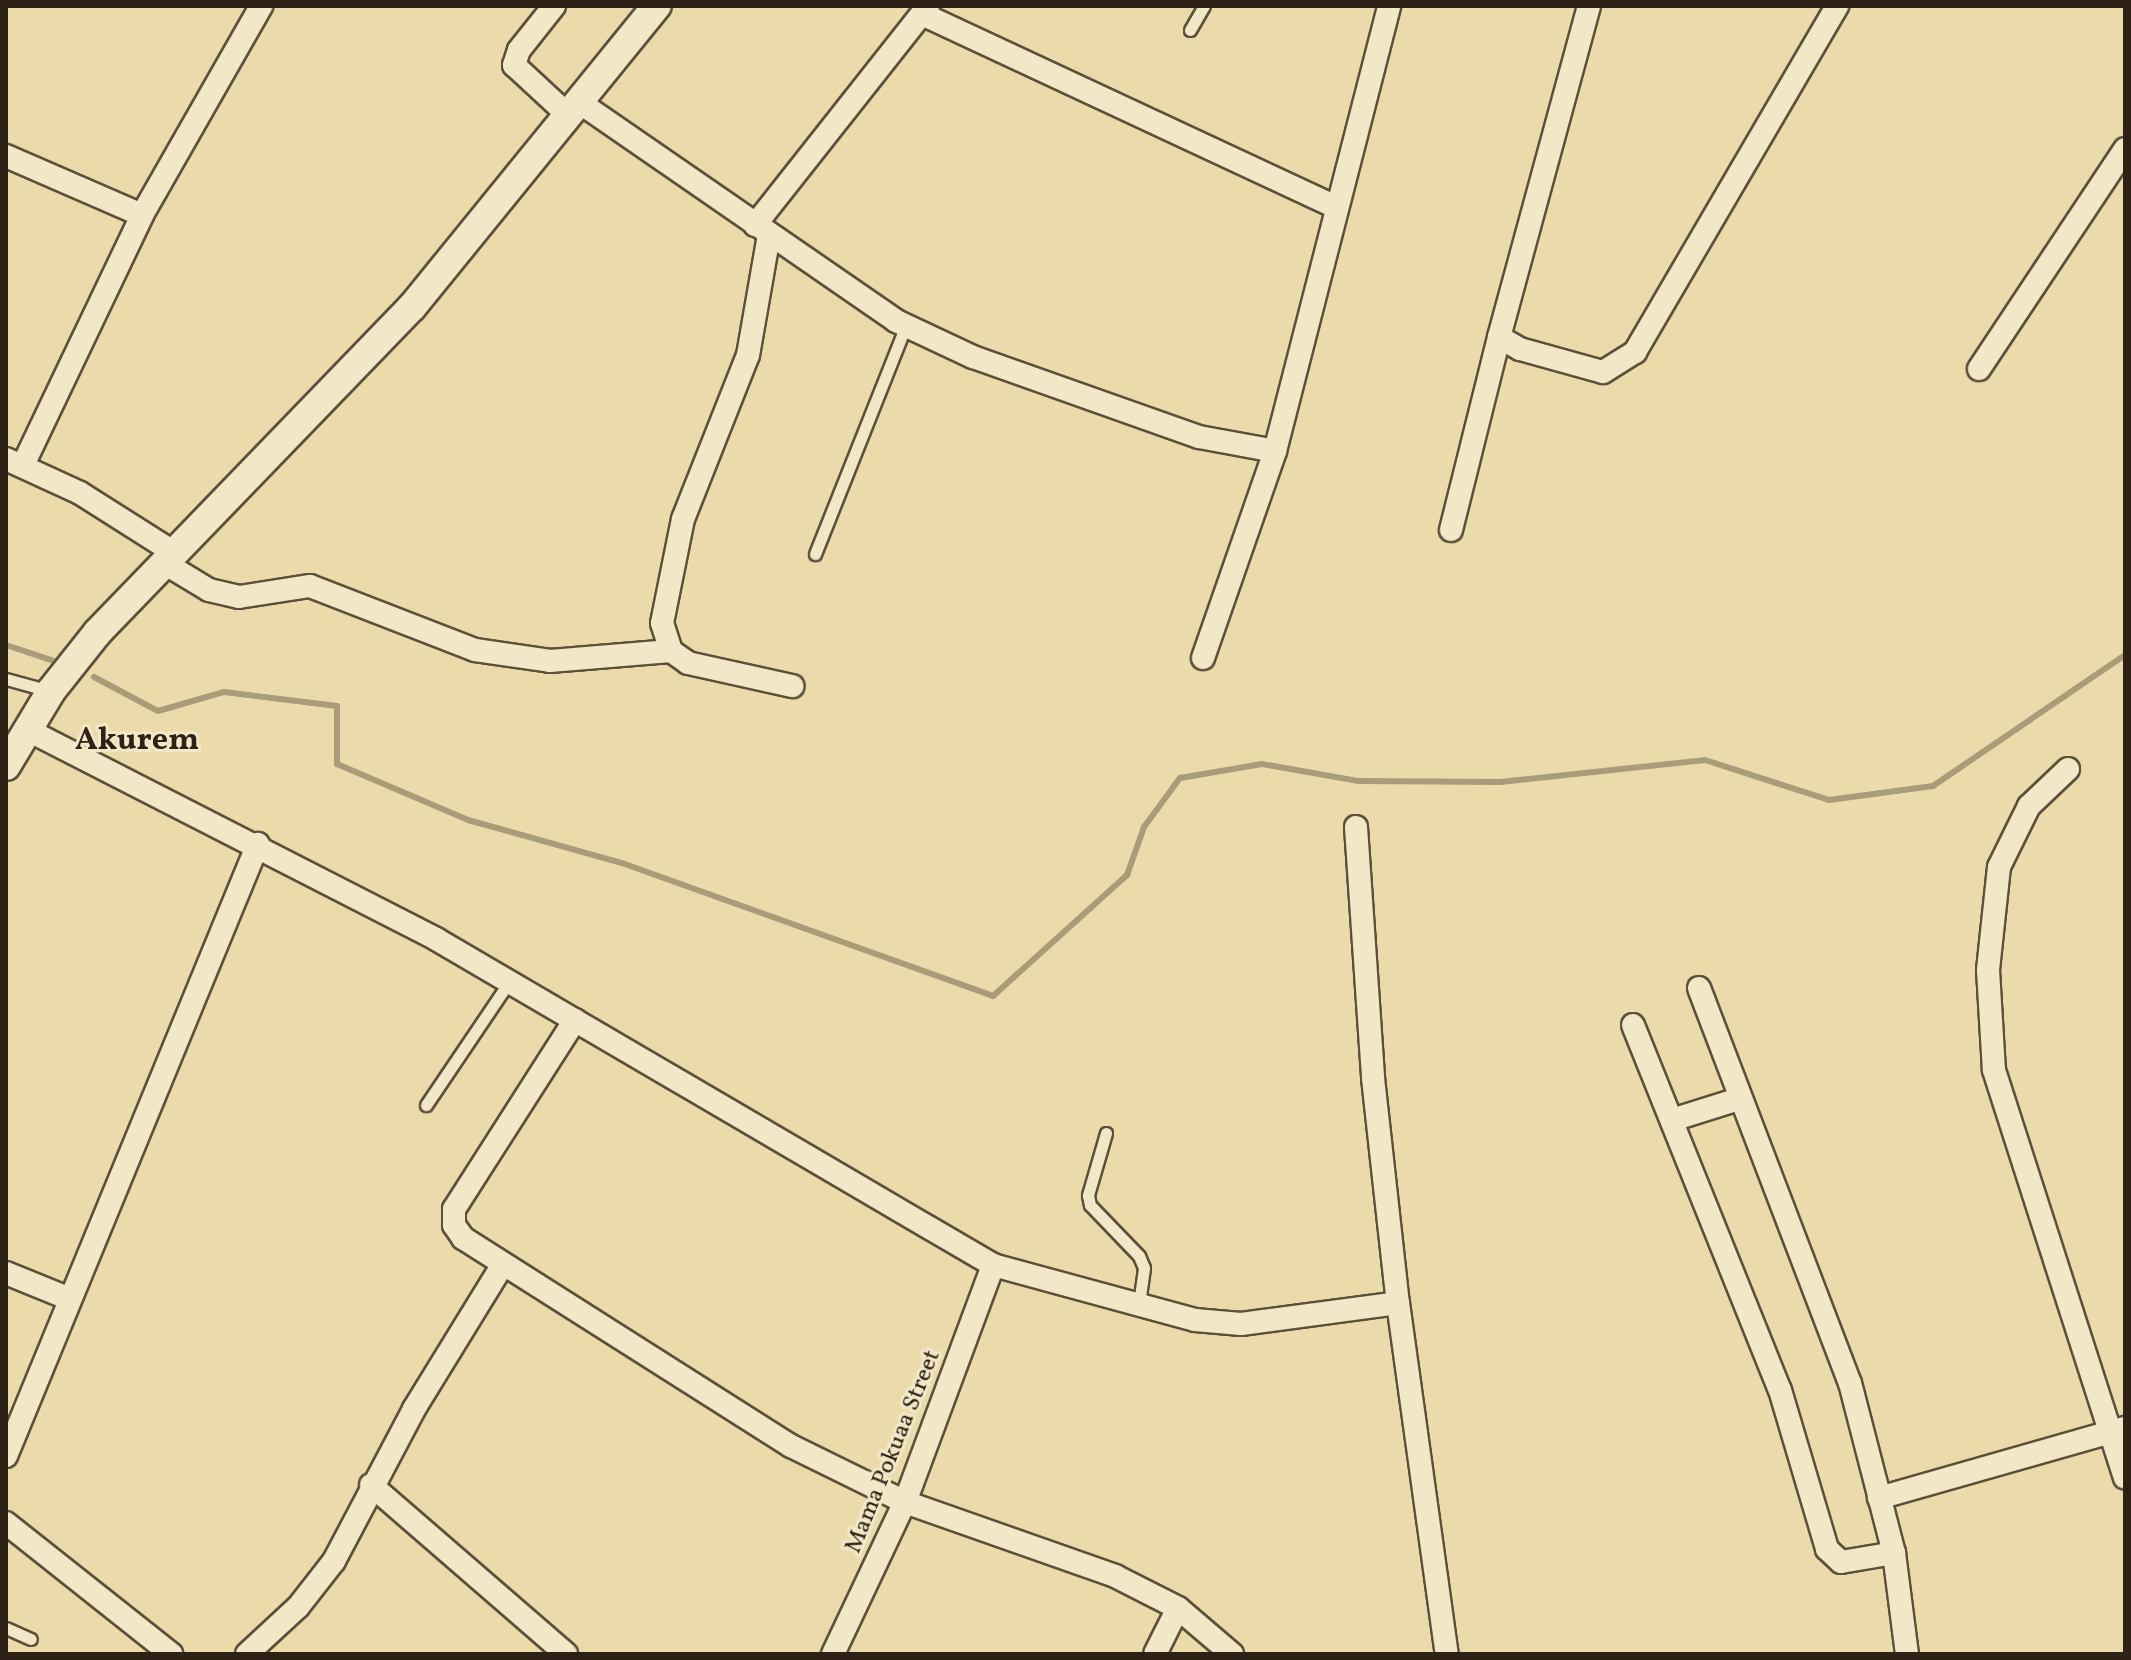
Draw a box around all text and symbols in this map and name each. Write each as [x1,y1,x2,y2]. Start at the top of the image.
district label: Akurem [75,722,199,760]
street label: Mama Pokuaa Street [840,1346,948,1558]

